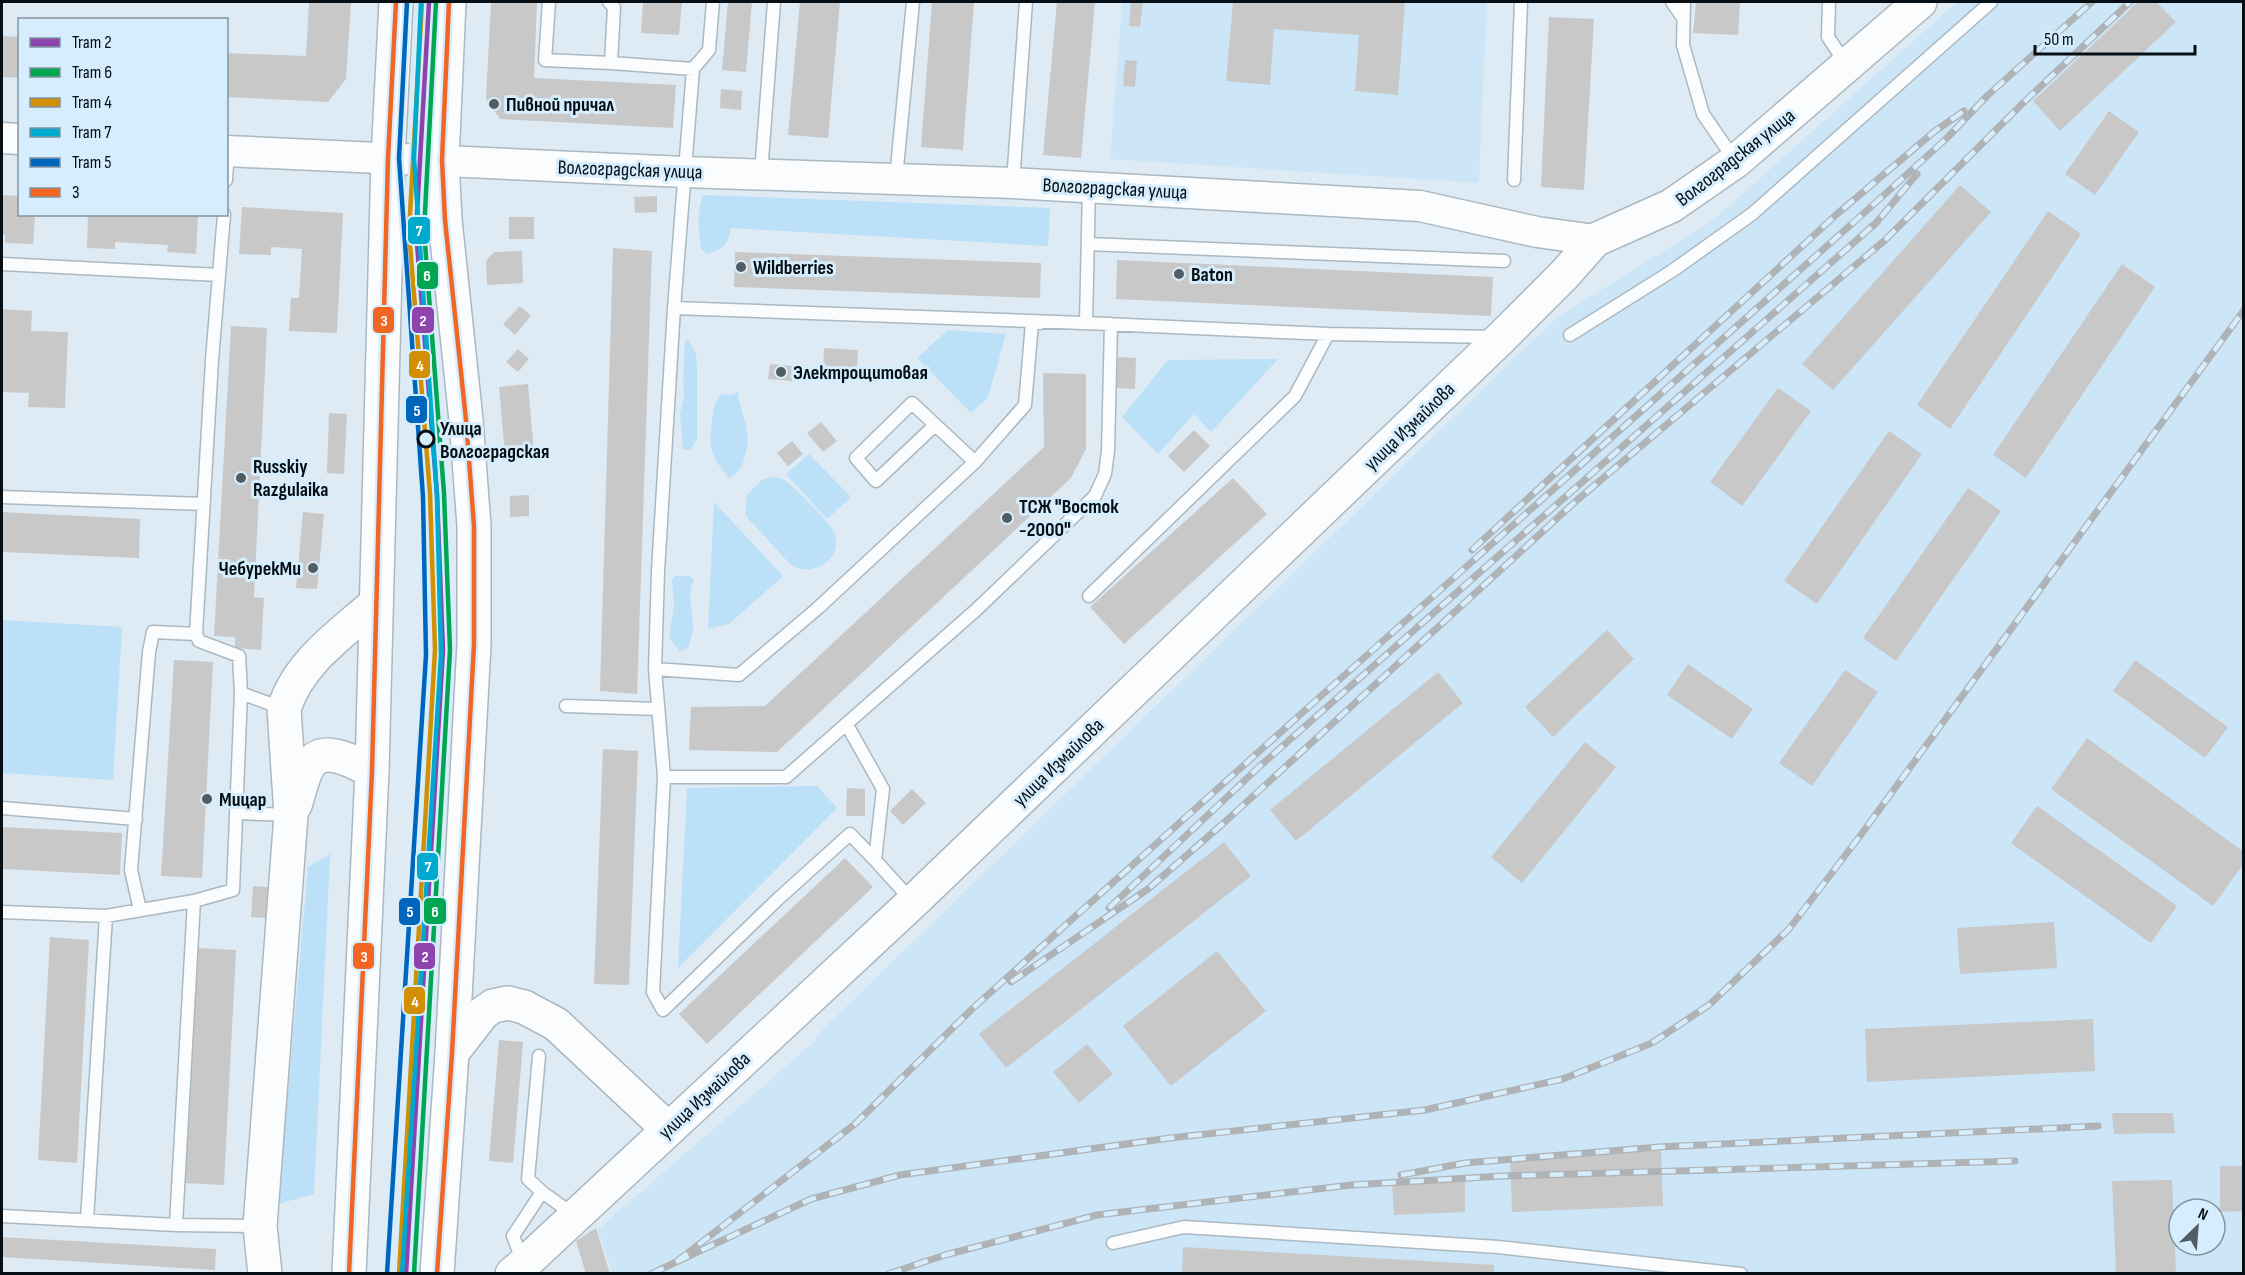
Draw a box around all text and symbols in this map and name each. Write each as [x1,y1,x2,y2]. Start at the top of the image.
legend [18,18,228,216]
scale bar [2035,18,2196,56]
text: 50 m [2044,29,2074,50]
text: Tram 2 [72,32,112,53]
text: Tram 6 [72,62,112,83]
text: Tram 4 [72,92,112,113]
place label: Пивной причал [506,93,614,117]
marker: Пивной причал [487,97,501,111]
street label: Волгоградская улица [1671,104,1800,212]
text: Tram 7 [72,122,112,143]
text: Tram 5 [72,152,111,173]
street label: Волгоградская улица [557,155,703,185]
street label: Волгоградская улица [1042,173,1188,205]
text: 3 [72,182,80,203]
line badge: 7 [407,216,431,245]
text: 7 [416,222,423,241]
place label: Wildberries [753,256,834,280]
marker: Wildberries [734,260,748,274]
line badge: 6 [416,261,439,290]
place label: Baton [1191,263,1233,287]
text: 6 [423,267,431,286]
marker: Baton [1172,267,1186,281]
line badge: 3 [372,306,395,334]
line badge: 2 [411,306,435,334]
text: 3 [380,312,388,331]
text: 2 [419,312,427,331]
line badge: 4 [408,350,431,379]
text: 4 [416,357,424,376]
place label: Электрощитовая [793,361,928,385]
marker: Электрощитовая [774,365,788,379]
street label: улица Измайлова [1359,378,1460,476]
line badge: 5 [405,395,428,424]
text: 5 [413,402,421,421]
place label: Улица Волгоградская [440,417,549,464]
marker: Улица Волгоградская [417,430,435,448]
place label: Russkiy Razgulaika [253,455,329,502]
marker: Russkiy Razgulaika [234,471,248,485]
place label: ТСЖ "Восток -2000" [1019,495,1119,542]
marker: ТСЖ "Восток -2000" [1000,511,1014,525]
place label: ЧебурекМи [218,557,301,581]
marker: ЧебурекМи [306,561,320,575]
street label: улица Измайлова [1008,714,1109,812]
place label: Мицар [219,788,266,812]
marker: Мицар [200,792,214,806]
line badge: 7 [416,852,439,881]
text: 7 [425,858,432,877]
line badge: 5 [398,897,421,926]
line badge: 6 [423,897,447,925]
text: 5 [406,903,414,922]
text: 6 [431,903,439,922]
line badge: 3 [352,942,375,970]
line badge: 2 [413,942,436,970]
text: 3 [360,948,368,967]
text: 2 [421,948,429,967]
line badge: 4 [403,986,426,1015]
text: 4 [411,993,419,1012]
street label: улица Измайлова [654,1047,756,1144]
north arrow [2167,1197,2227,1257]
text: N [2195,1204,2211,1225]

